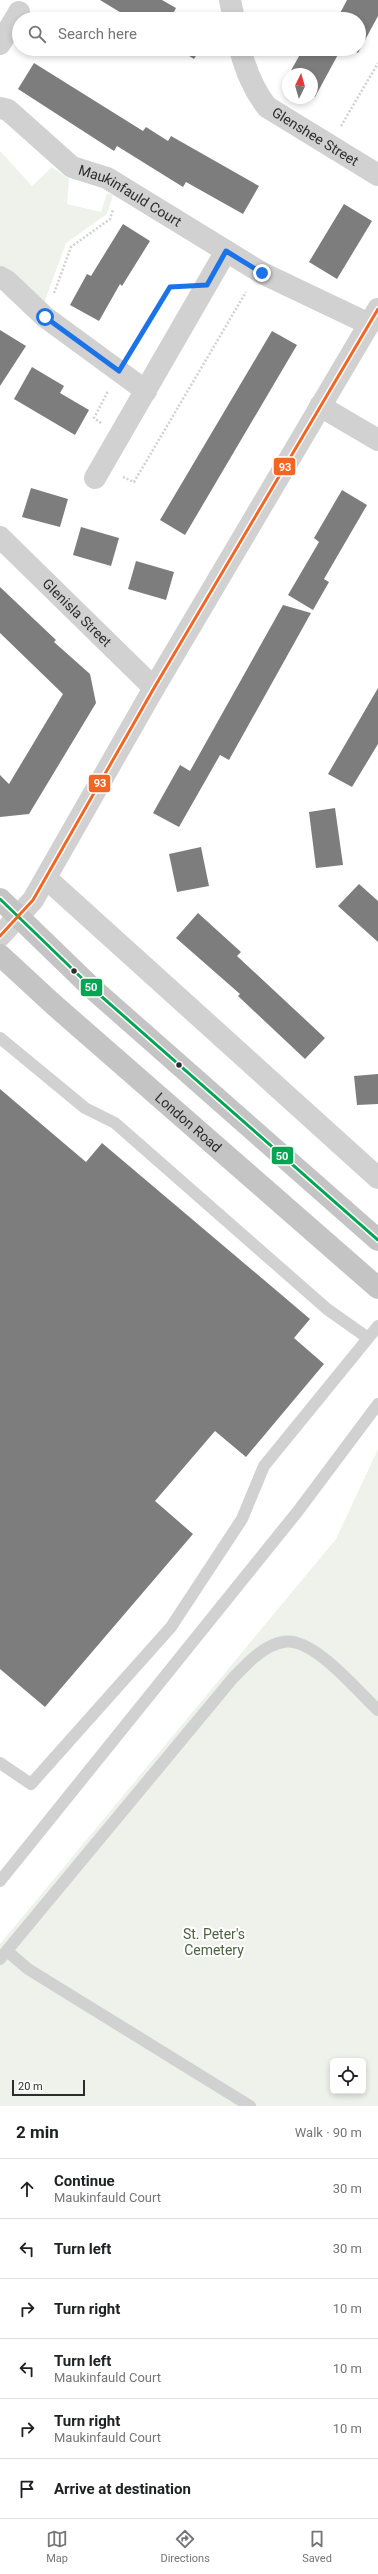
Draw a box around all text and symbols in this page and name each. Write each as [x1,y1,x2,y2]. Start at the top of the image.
search box [12,12,366,56]
icon: search [26,23,48,45]
text: Search here [58,25,137,43]
north arrow [282,68,318,104]
street label: Glenshee Street [269,104,362,169]
street label: Maukinfauld Court [77,162,185,230]
route end [253,264,271,282]
route start [36,308,54,326]
line badge: 93 [273,457,296,476]
text: 93 [279,461,291,474]
street label: Glenisla Street [39,575,115,650]
line badge: 93 [88,774,111,793]
text: 93 [94,777,106,790]
unlabelled marker [69,966,79,976]
line badge: 50 [80,978,103,997]
text: 50 [85,981,97,994]
unlabelled marker [174,1060,184,1070]
street label: London Road [152,1089,225,1156]
line badge: 50 [271,1146,294,1165]
text: 50 [276,1150,288,1163]
park label: St. Peter's Cemetery [183,1926,245,1958]
map controls [330,2058,366,2094]
button: locate [330,2058,366,2094]
scale bar [12,2078,85,2097]
text: 20 m [18,2080,43,2093]
text: 2 min [16,2122,59,2142]
text: Walk · 90 m [295,2125,362,2140]
text: Continue [54,2172,115,2190]
icon: ahead [16,2178,38,2200]
text: 30 m [333,2181,362,2196]
text: Maukinfauld Court [54,2190,161,2205]
icon: left [16,2238,38,2260]
text: Turn left [54,2240,111,2258]
text: 30 m [333,2241,362,2256]
icon: right [16,2298,38,2320]
text: Turn right [54,2300,120,2318]
text: 10 m [333,2301,362,2316]
text: Turn left [54,2352,111,2370]
icon: left [16,2358,38,2380]
text: 10 m [333,2361,362,2376]
text: Maukinfauld Court [54,2370,161,2385]
text: Turn right [54,2412,120,2430]
icon: right [16,2418,38,2440]
text: 10 m [333,2421,362,2436]
text: Maukinfauld Court [54,2430,161,2445]
icon: arrive [16,2478,38,2500]
text: Arrive at destination [54,2480,191,2498]
tab: Map [46,2528,68,2565]
tab: Directions [160,2528,210,2565]
tab: Saved [302,2528,332,2565]

